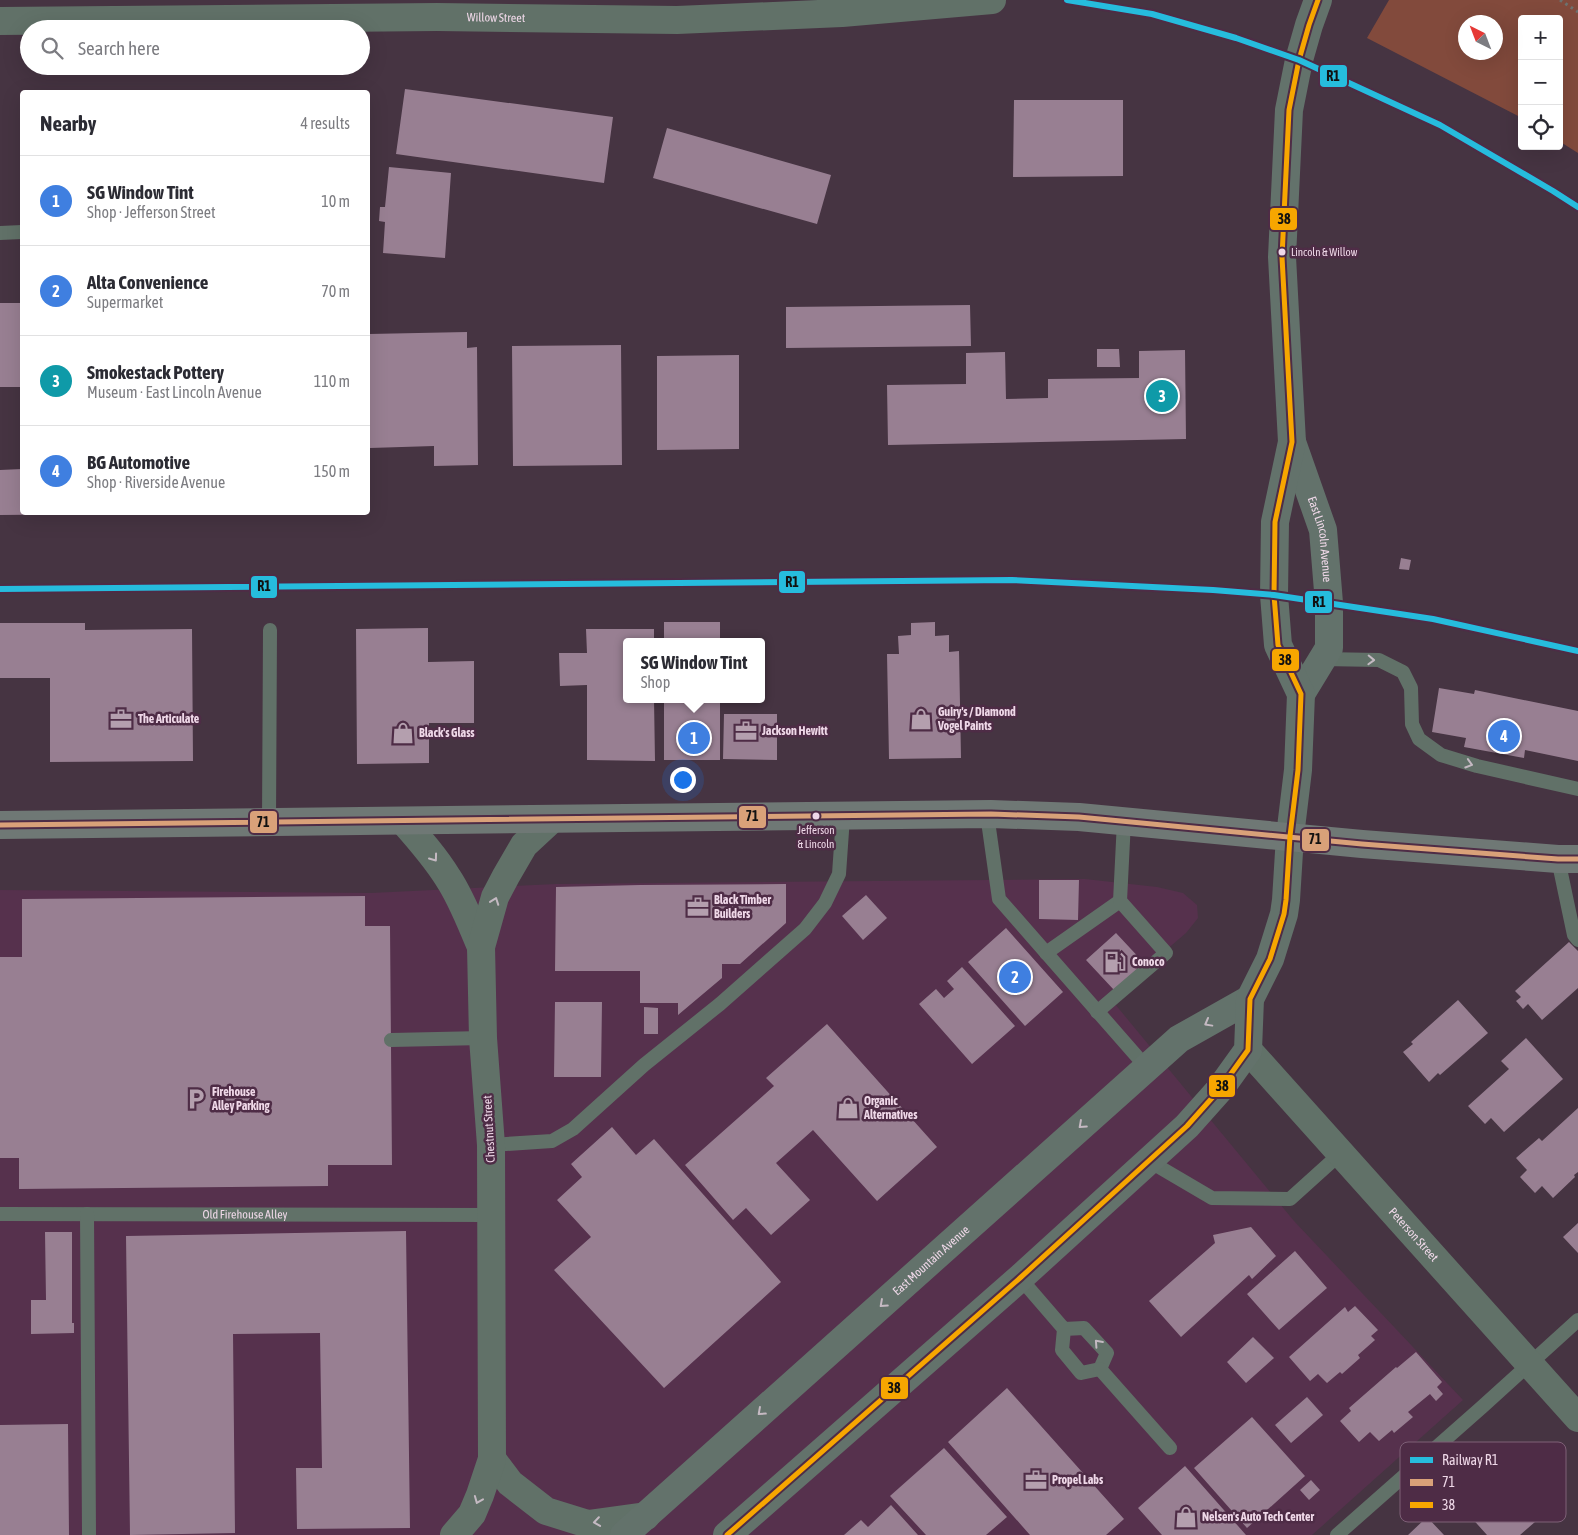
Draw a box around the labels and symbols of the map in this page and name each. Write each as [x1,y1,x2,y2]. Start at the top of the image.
street label: Willow Street [467,10,526,25]
north arrow [1458,15,1503,60]
line badge: R1 [1319,64,1348,88]
text: R1 [1326,68,1340,84]
line badge: 38 [1269,207,1298,231]
text: 38 [1277,211,1291,227]
place label: Lincoln & Willow [1291,246,1358,258]
marker: Lincoln & Willow [1277,247,1287,257]
pin: 3 [1146,377,1178,415]
street label: East Lincoln Avenue [1305,495,1334,583]
line badge: R1 [778,570,806,594]
text: R1 [785,574,799,590]
line badge: R1 [250,575,278,599]
text: R1 [257,578,271,594]
line badge: R1 [1304,590,1333,614]
text: R1 [1312,594,1326,610]
line badge: 38 [1271,648,1300,672]
text: 38 [1278,652,1292,668]
one-way arrow [1367,655,1375,665]
place label: Guiry's / Diamond Vogel Paints [937,705,1016,733]
office icon: The Articulate [108,706,134,732]
shop icon: Guiry's / Diamond Vogel Paints [908,706,934,732]
place label: The Articulate [138,712,200,726]
pin: 4 [1488,717,1520,755]
office icon: Jackson Hewitt [733,718,759,744]
pin: 1 [678,719,710,757]
shop icon: Black's Glass [390,720,416,746]
place label: Jackson Hewitt [761,724,828,738]
place label: Black's Glass [419,726,475,740]
one-way arrow [1464,758,1473,768]
your location [670,767,696,793]
line badge: 71 [738,805,767,829]
text: 71 [745,808,759,824]
line badge: 71 [249,810,278,834]
marker: Jefferson & Lincoln [811,811,821,821]
text: 71 [256,814,270,830]
place label: Jefferson & Lincoln [797,824,835,850]
line badge: 71 [1301,828,1330,852]
text: 71 [1308,831,1322,847]
one-way arrow [428,852,437,862]
place label: Black Timber Builders [714,893,771,921]
office icon: Black Timber Builders [685,894,711,920]
one-way arrow [489,897,499,906]
fuel station icon: Conoco [1102,949,1128,975]
place label: Conoco [1132,955,1165,969]
pin: 2 [999,958,1031,996]
one-way arrow [1204,1017,1213,1027]
line badge: 38 [1208,1074,1236,1098]
text: 38 [1215,1078,1229,1094]
place label: Firehouse Alley Parking [211,1085,271,1113]
parking icon: Firehouse Alley Parking [183,1086,209,1112]
street label: Chestnut Street [480,1094,498,1163]
place label: Organic Alternatives [863,1094,918,1122]
shop icon: Organic Alternatives [835,1095,861,1121]
one-way arrow [1078,1120,1087,1129]
street label: Peterson Street [1386,1205,1442,1265]
street label: Old Firehouse Alley [202,1207,288,1222]
street label: East Mountain Avenue [890,1223,972,1298]
one-way arrow [879,1298,888,1307]
one-way arrow [1095,1339,1104,1348]
line badge: 38 [880,1376,909,1400]
text: 38 [887,1380,901,1396]
one-way arrow [758,1406,767,1415]
legend [1400,1442,1566,1522]
text: Railway R1 [1442,1452,1498,1468]
office icon: Propel Labs [1023,1467,1049,1493]
place label: Propel Labs [1052,1473,1104,1487]
text: 71 [1442,1474,1455,1490]
one-way arrow [474,1495,484,1504]
text: 38 [1442,1497,1456,1513]
shop icon: Nelsen's Auto Tech Center [1173,1504,1199,1530]
place label: Nelsen's Auto Tech Center [1202,1510,1314,1524]
one-way arrow [593,1517,602,1527]

